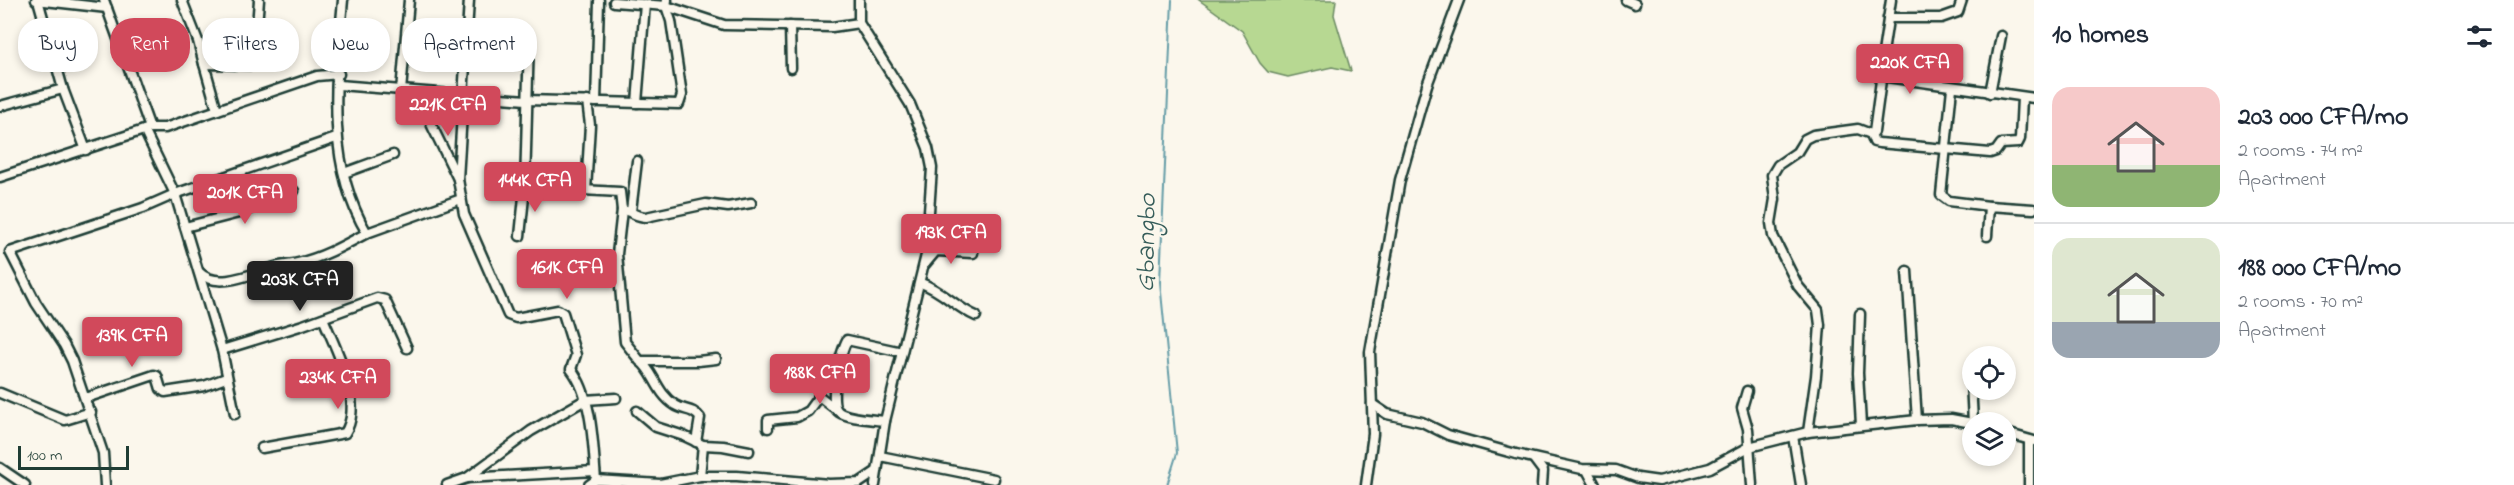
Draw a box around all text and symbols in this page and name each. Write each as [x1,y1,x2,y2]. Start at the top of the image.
text: 10 homes [2052,17,2149,55]
chip: Buy [18,18,98,72]
chip: Rent [110,18,190,72]
chip: Filters [202,18,299,72]
chip: New [311,18,390,72]
chip: Apartment [402,18,537,72]
icon: filters [2463,20,2496,53]
pin: 220K CFA [1848,44,1972,95]
text: 220K CFA [1870,49,1950,78]
pin: 221K CFA [386,86,510,137]
text: 221K CFA [409,91,487,120]
text: 203 000 CFA/mo [2238,99,2408,137]
icon: home [2100,111,2172,183]
text: 2 rooms · 74 m² [2238,137,2363,166]
pin: 144K CFA [473,162,597,213]
text: Apartment [2238,166,2326,195]
text: 144K CFA [498,167,572,196]
pin: 201K CFA [183,174,307,225]
text: 201K CFA [207,179,283,208]
water label: Gbangbo [1127,193,1169,293]
pin: 193K CFA [889,214,1013,265]
text: 193K CFA [915,219,987,248]
pin: 161K CFA [505,249,629,300]
text: 188 000 CFA/mo [2238,250,2401,288]
text: 161K CFA [531,254,603,283]
pin: 203K CFA [238,261,362,312]
icon: home [2100,262,2172,334]
text: 203K CFA [261,266,339,295]
text: 2 rooms · 70 m² [2238,288,2363,317]
pin: 139K CFA [70,317,194,368]
text: Apartment [2238,317,2326,346]
text: 139K CFA [96,322,168,351]
map controls [1962,346,2016,466]
button: locate [1962,346,2016,400]
pin: 188K CFA [758,354,882,405]
pin: 234K CFA [276,359,400,410]
text: 188K CFA [784,359,856,388]
text: 234K CFA [299,364,377,393]
button: layers [1962,412,2016,466]
scale bar [18,443,129,470]
text: 100 m [27,444,62,468]

